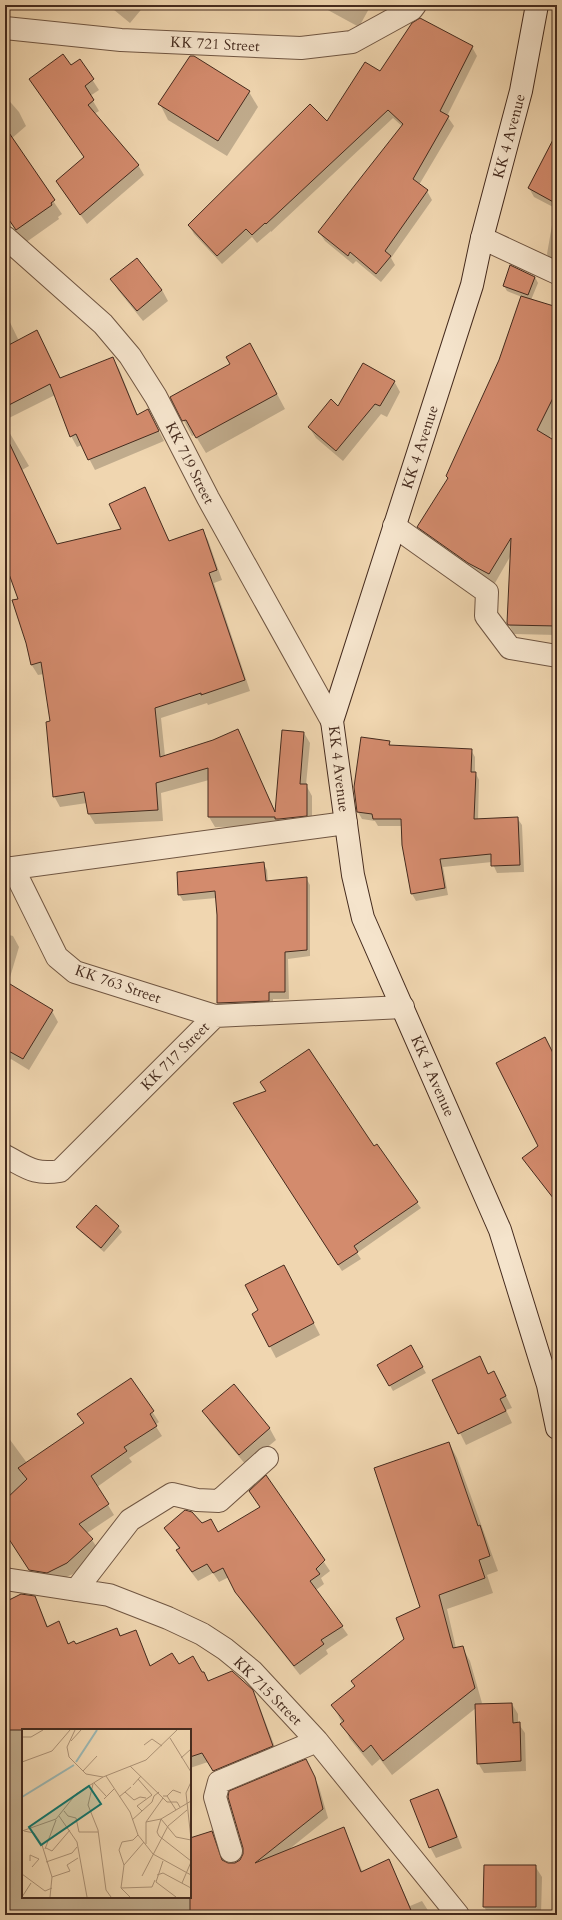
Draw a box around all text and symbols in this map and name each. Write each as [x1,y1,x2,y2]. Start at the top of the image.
street label: KK 721 Street [170,32,260,56]
street label: KK 4 Avenue [488,91,530,180]
street label: KK 4 Avenue [397,403,443,491]
street label: KK 719 Street [161,419,219,508]
street label: KK 4 Avenue [324,725,354,813]
street label: KK 763 Street [72,960,164,1008]
street label: KK 717 Street [136,1017,214,1095]
street label: KK 4 Avenue [406,1032,460,1120]
street label: KK 715 Street [229,1652,307,1730]
inset map [22,1729,191,1898]

